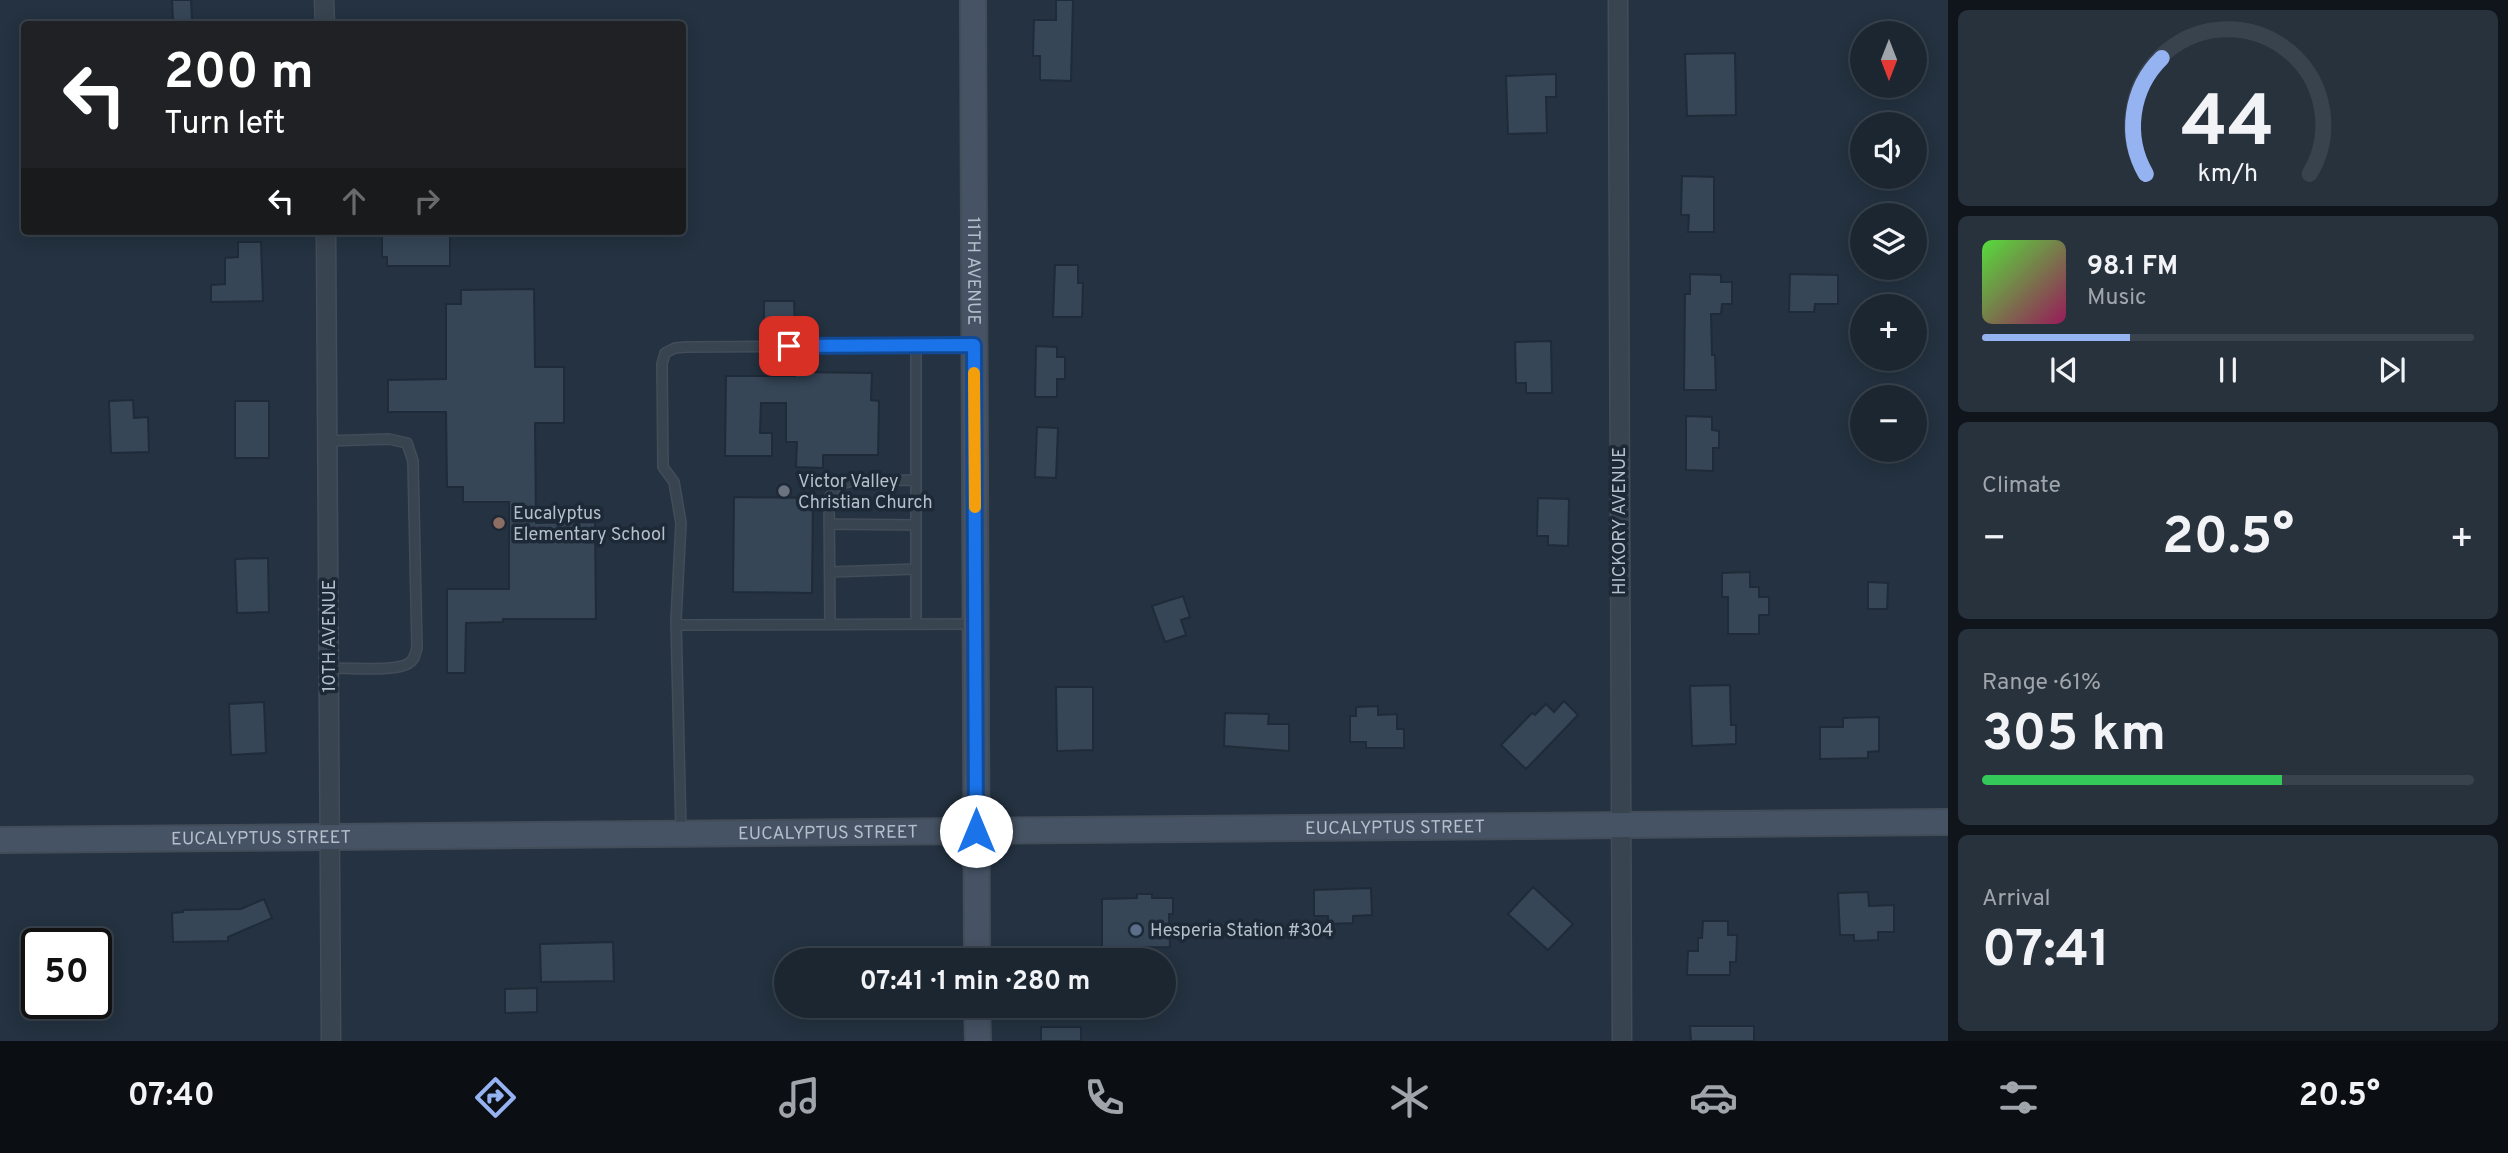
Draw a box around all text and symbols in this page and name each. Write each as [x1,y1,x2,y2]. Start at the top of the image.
north arrow [1850,21,1927,98]
map controls [1850,21,1927,462]
text: 200 m [164,44,314,106]
icon: left [49,49,140,140]
text: 44 [2181,80,2275,172]
text: Turn left [164,105,285,145]
button: sound [1850,112,1927,189]
text: km/h [2198,159,2258,191]
icon: left [262,182,300,220]
icon: ahead [335,182,373,220]
icon: right [408,182,446,220]
button: layers [1850,203,1927,280]
street label: 11TH AVENUE [961,217,984,325]
text: 98.1 FM [2087,251,2178,284]
text: Music [2087,284,2147,313]
button: + [1850,294,1927,371]
pin [759,316,819,376]
icon: arrive [770,327,808,365]
icon: previous [2045,351,2083,389]
icon: pause [2209,351,2247,389]
icon: next [2373,351,2411,389]
button: − [1850,385,1927,462]
street label: HICKORY AVENUE [1609,447,1632,595]
place label: Victor Valley Christian Church [798,471,933,515]
text: Climate [1982,472,2061,501]
marker: Victor Valley Christian Church [776,483,792,499]
place label: Eucalyptus Elementary School [513,503,666,547]
text: 20.5° [2162,506,2294,572]
marker: Eucalyptus Elementary School [491,515,507,531]
text: − [1982,516,2007,565]
text: + [2449,516,2474,565]
street label: 10TH AVENUE [319,580,342,692]
text: Range · 61% [1982,669,2101,698]
text: 305 km [1982,703,2166,769]
position arrow [939,794,1013,868]
street label: EUCALYPTUS STREET [1305,816,1485,841]
street label: EUCALYPTUS STREET [738,822,918,846]
street label: EUCALYPTUS STREET [171,827,351,851]
text: Arrival [1982,885,2051,914]
text: 07:41 [1982,919,2110,985]
place label: Hesperia Station #304 [1150,920,1334,943]
marker: Hesperia Station #304 [1128,922,1144,938]
speed limit sign: 50 [21,928,112,1019]
text: 07:41 · 1 min · 280 m [860,966,1090,999]
icon: directions [471,1073,520,1122]
icon: music [775,1073,824,1122]
icon: phone [1080,1073,1129,1122]
icon: climate [1385,1073,1434,1122]
icon: car [1689,1073,1738,1122]
icon: filters [1994,1073,2043,1122]
text: 07:40 [128,1077,215,1117]
text: 20.5° [2299,1077,2380,1117]

